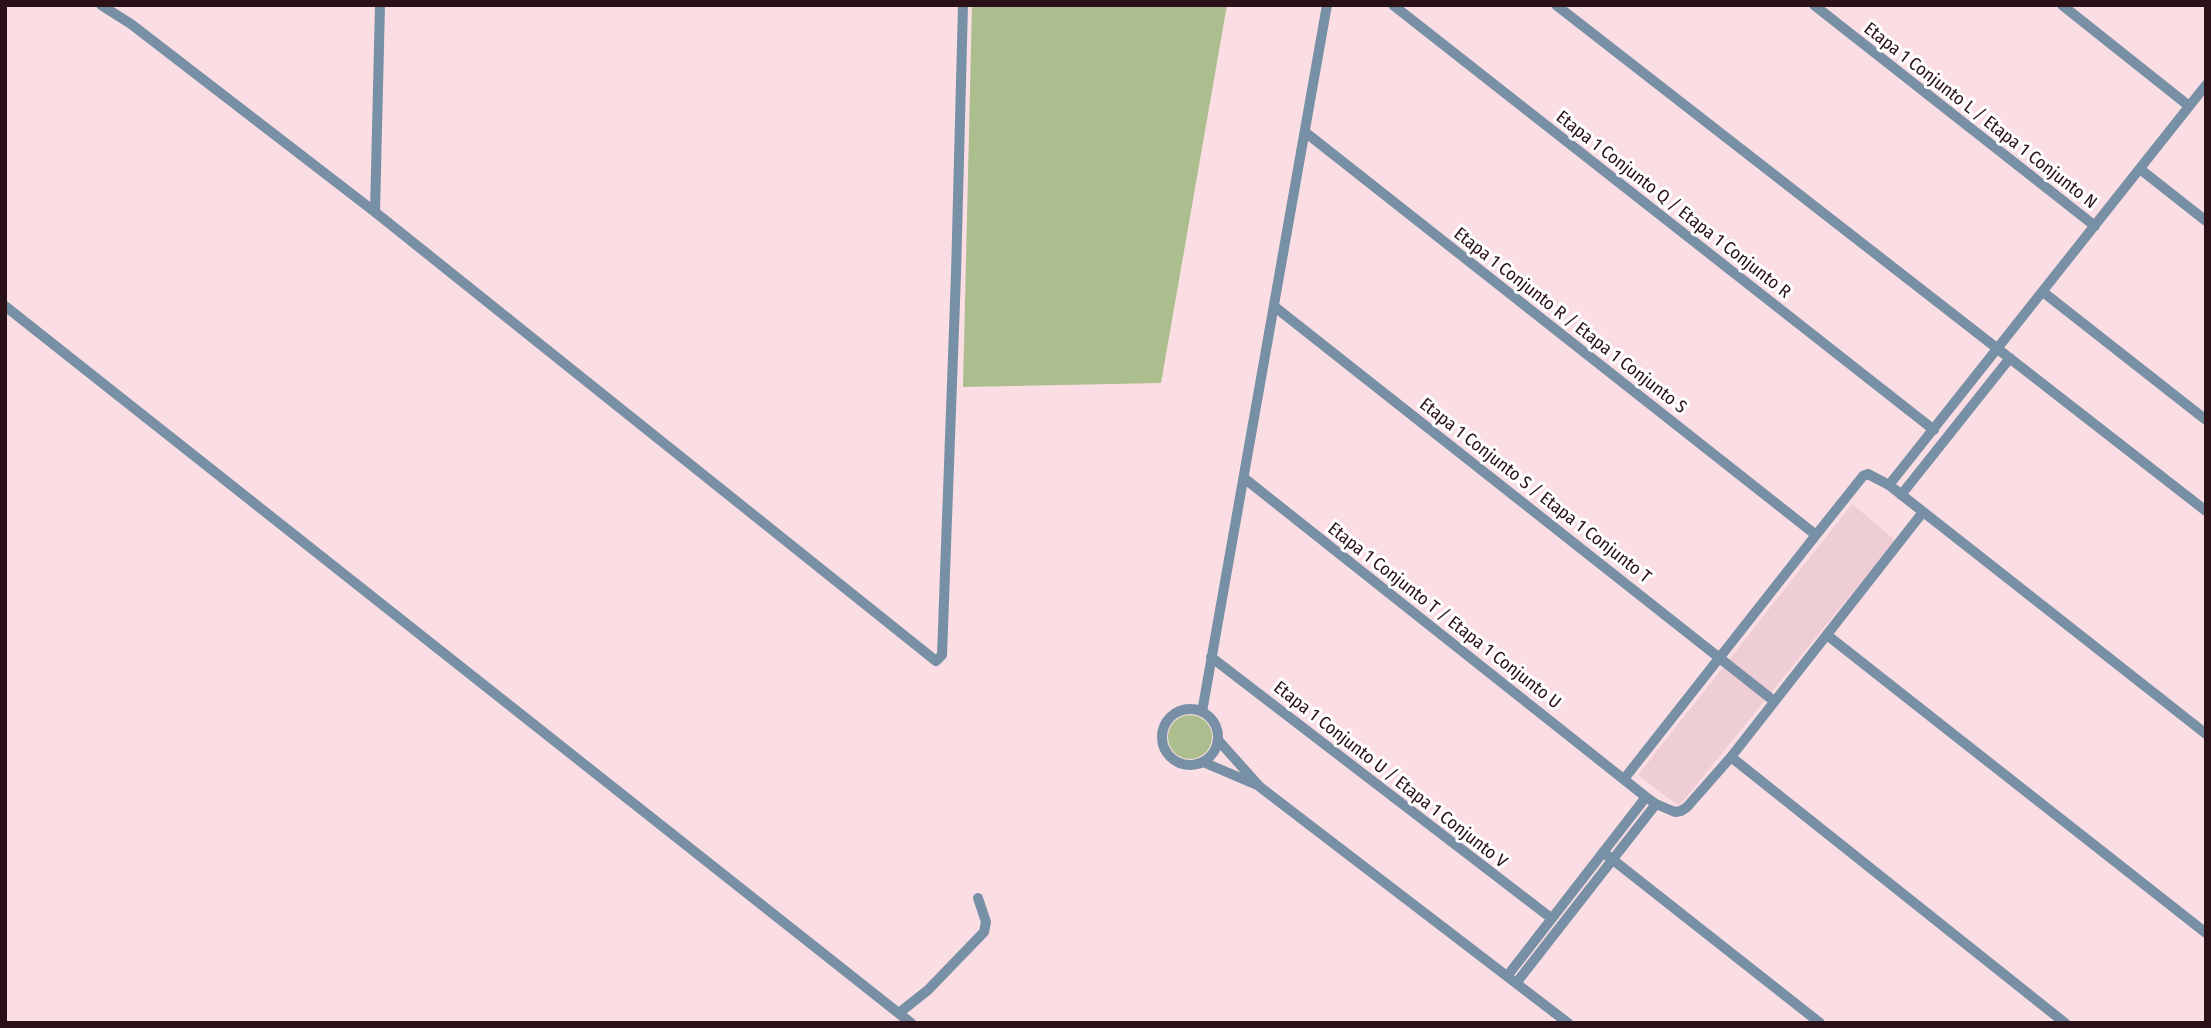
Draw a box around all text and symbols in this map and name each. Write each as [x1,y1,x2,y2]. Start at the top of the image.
street label: Etapa 1 Conjunto L / Etapa 1 Conjunto N [1859,18,2101,214]
street label: Etapa 1 Conjunto Q / Etapa 1 Conjunto R [1551,107,1795,303]
street label: Etapa 1 Conjunto R / Etapa 1 Conjunto S [1449,223,1691,419]
street label: Etapa 1 Conjunto S / Etapa 1 Conjunto T [1415,394,1655,588]
street label: Etapa 1 Conjunto T / Etapa 1 Conjunto U [1323,518,1565,714]
street label: Etapa 1 Conjunto U / Etapa 1 Conjunto V [1269,677,1511,873]

